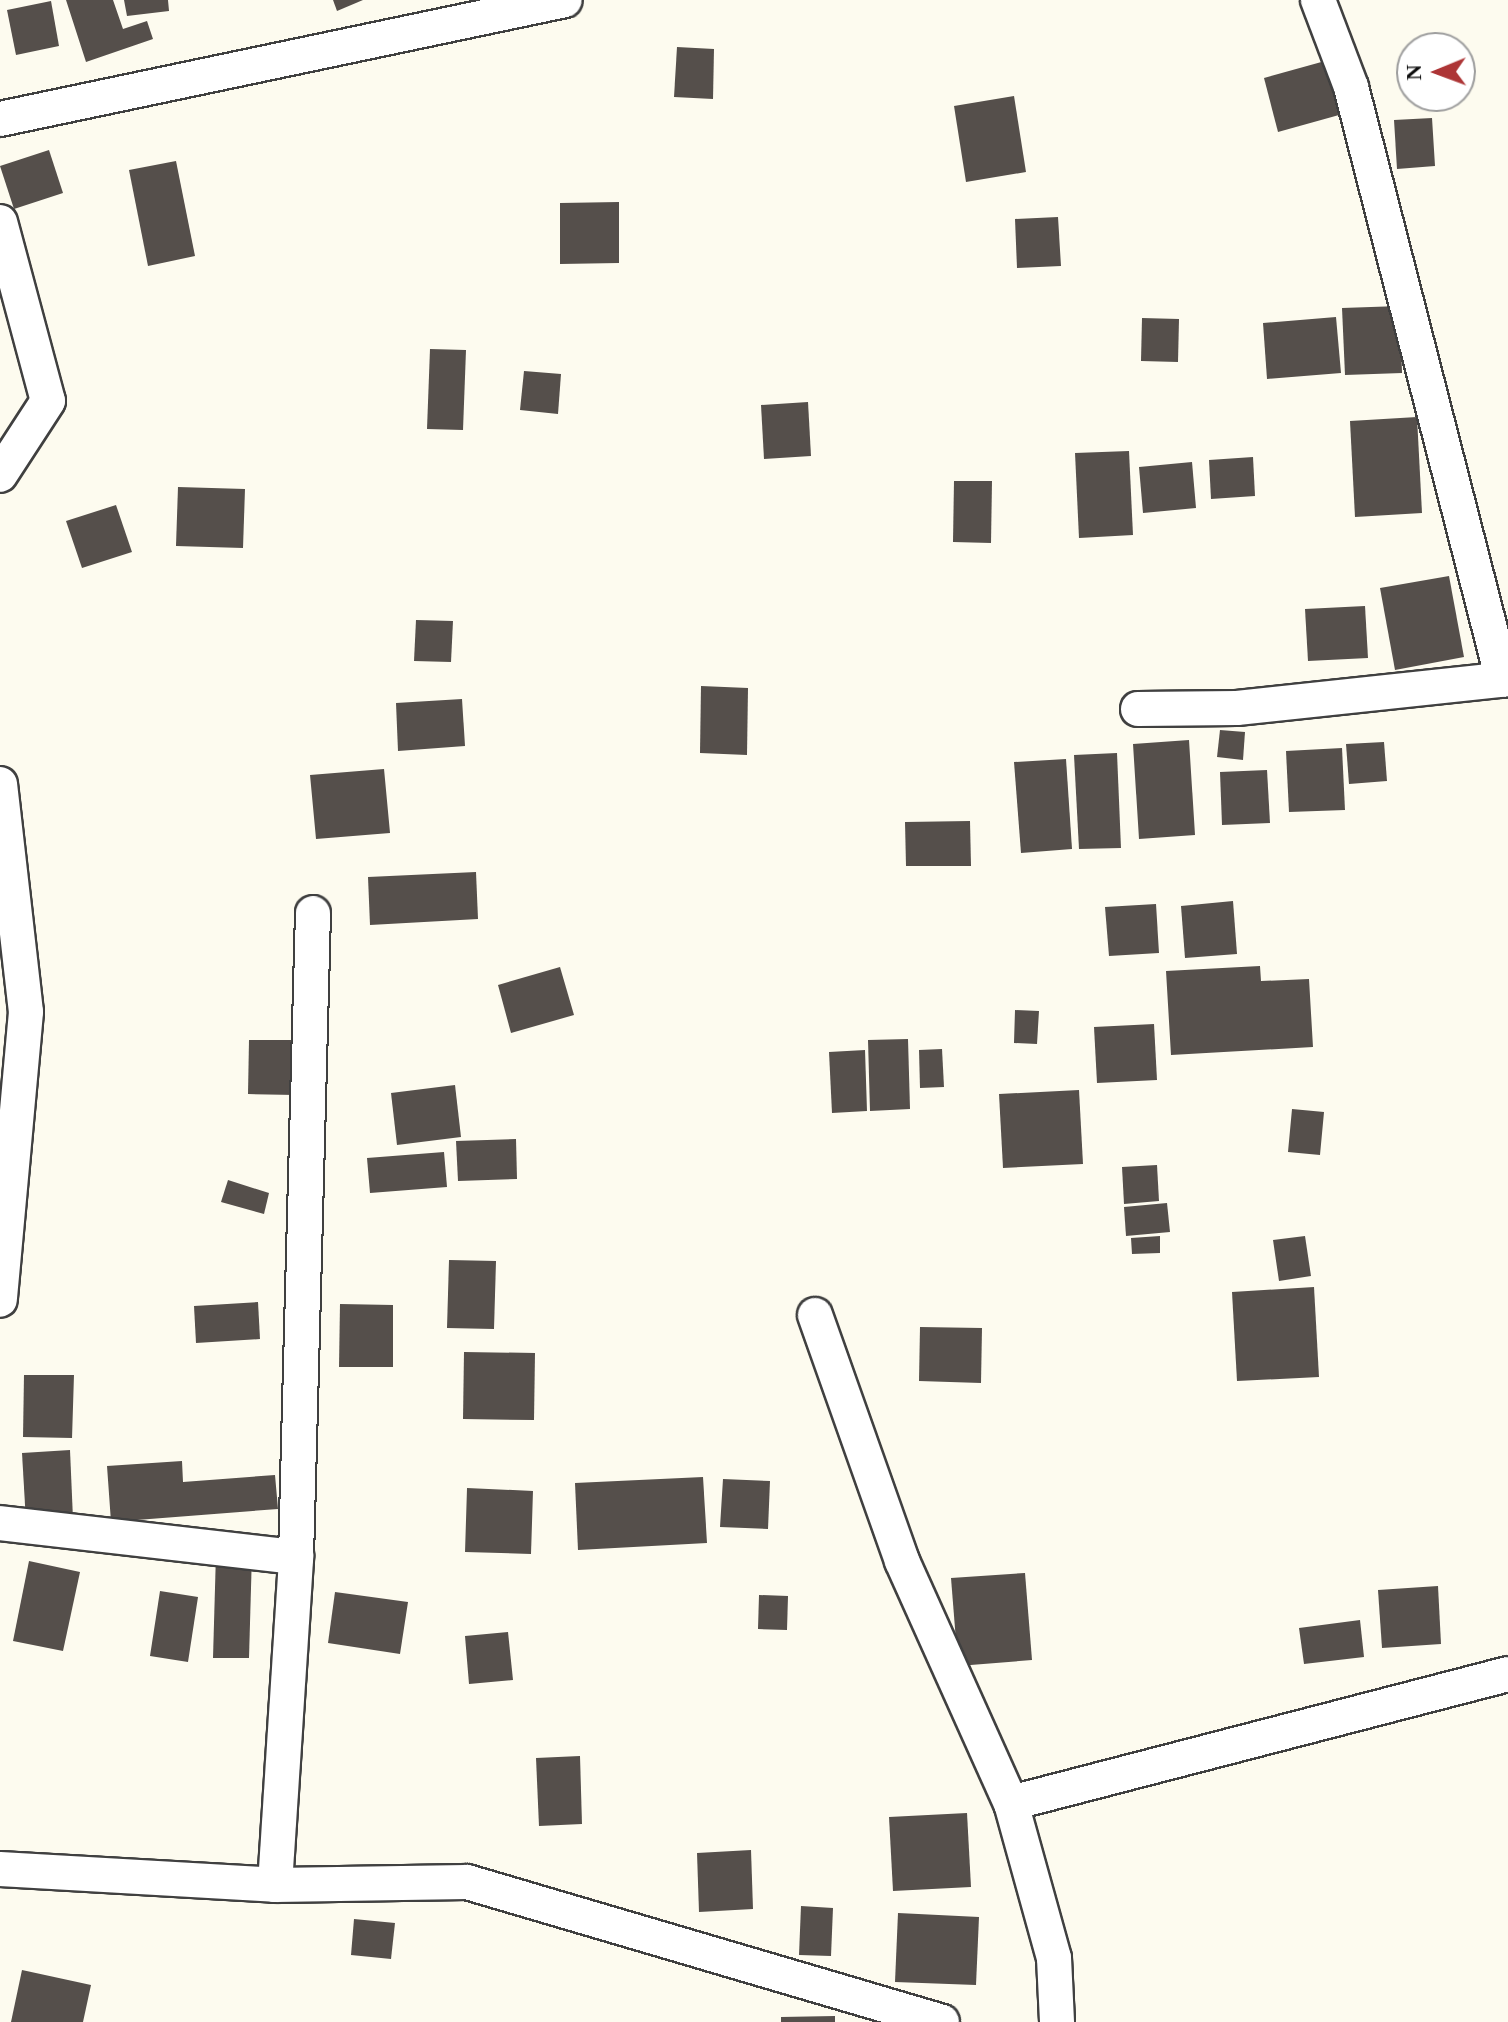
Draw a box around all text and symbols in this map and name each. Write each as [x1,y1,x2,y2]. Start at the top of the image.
north arrow [1396,32,1476,112]
text: N [1401,64,1426,81]

